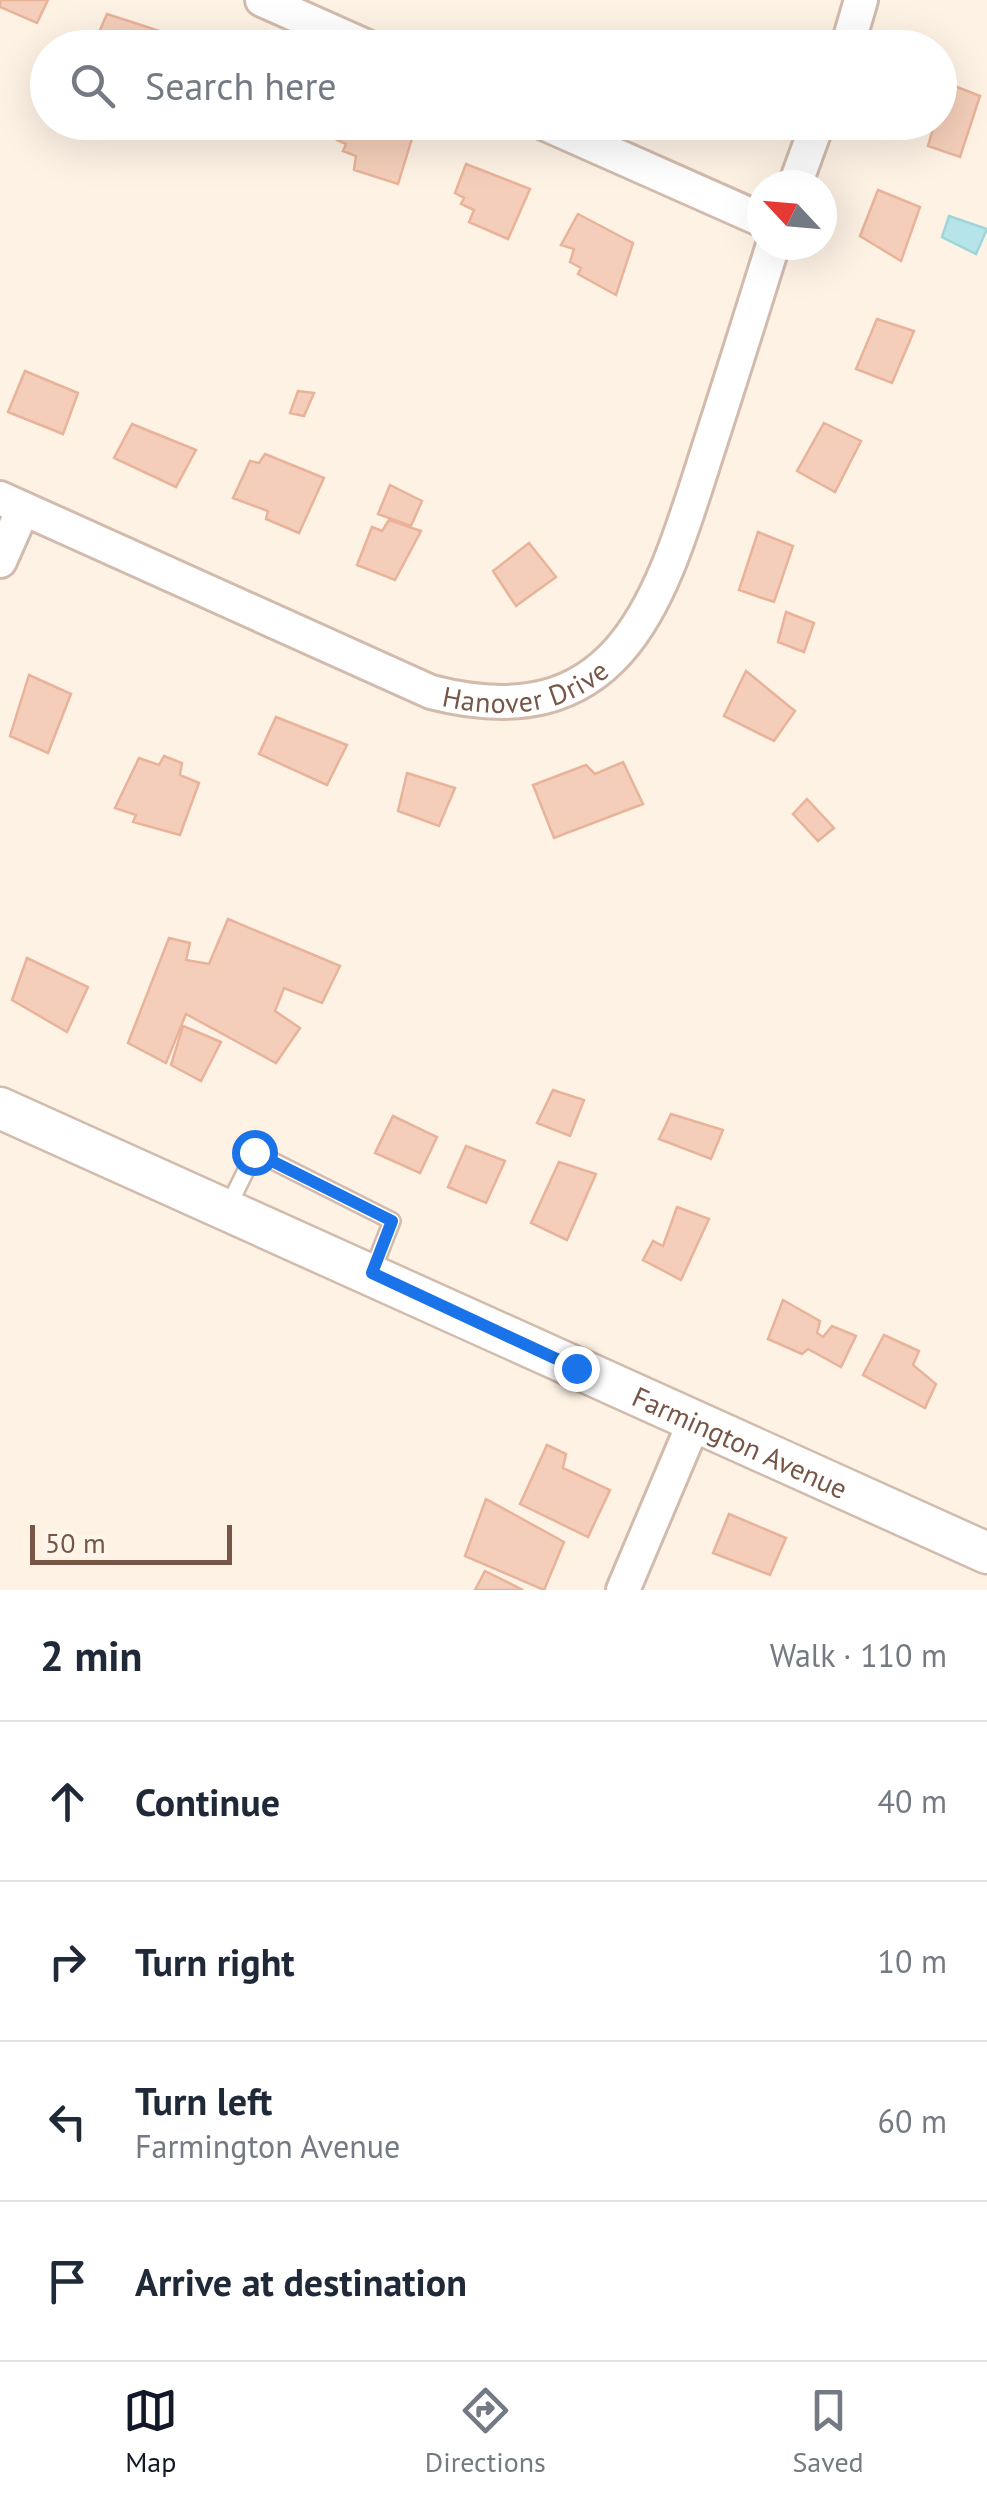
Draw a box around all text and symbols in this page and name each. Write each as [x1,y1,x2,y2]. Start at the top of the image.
search box [30,30,957,140]
icon: search [65,58,120,113]
text: Search here [145,61,337,110]
north arrow [747,170,837,260]
street label: Hanover Drive [440,651,615,721]
route start [232,1130,278,1176]
route end [554,1346,600,1392]
street label: Farmington Avenue [627,1377,854,1506]
scale bar [30,1520,232,1564]
text: 50 m [45,1524,106,1561]
text: 2 min [40,1628,142,1683]
text: Walk · 110 m [770,1634,947,1676]
icon: ahead [40,1774,95,1829]
text: Continue [135,1777,280,1826]
text: 40 m [878,1780,947,1822]
icon: right [40,1934,95,1989]
text: Turn right [135,1937,295,1986]
text: 10 m [878,1940,947,1982]
text: Turn left [135,2076,272,2125]
icon: left [40,2094,95,2149]
text: 60 m [878,2100,947,2142]
text: Farmington Avenue [135,2125,400,2167]
icon: arrive [40,2254,95,2309]
text: Arrive at destination [135,2257,467,2306]
tab: Map [123,2383,178,2480]
tab: Directions [425,2383,546,2480]
tab: Saved [792,2383,864,2480]

